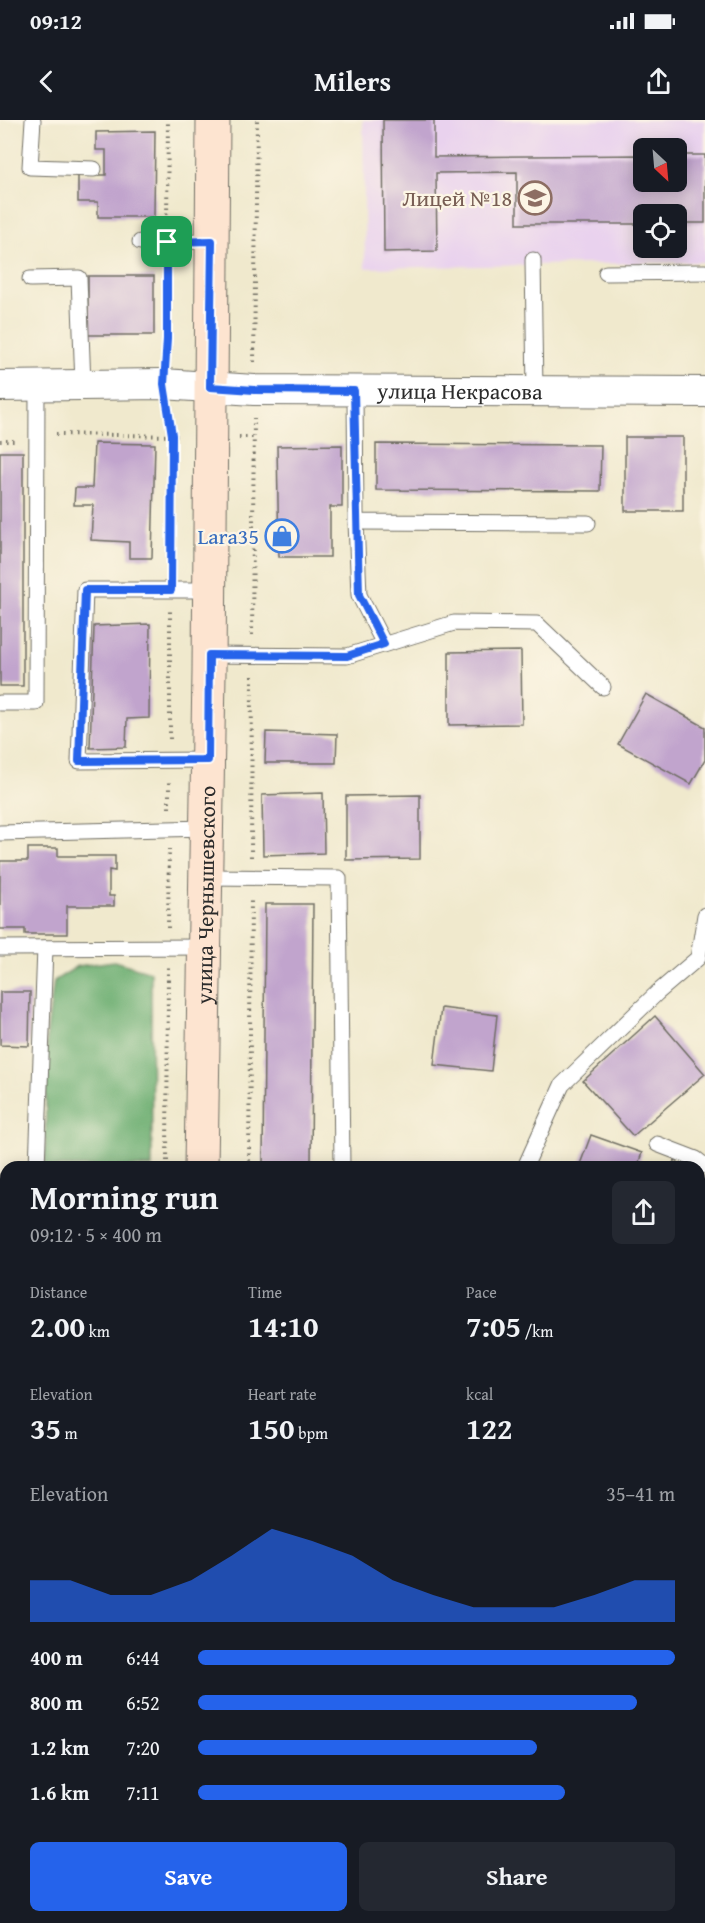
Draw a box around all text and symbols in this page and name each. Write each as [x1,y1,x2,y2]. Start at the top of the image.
text: 09:12 [30,5,82,37]
text: Milers [314,61,391,101]
icon: back [30,65,63,98]
icon: share [642,65,675,98]
north arrow [633,138,687,192]
map controls [633,138,687,258]
school or university icon: Лицей №18 [517,180,553,216]
place label: Лицей №18 [402,182,512,214]
button: locate [633,204,687,258]
pin [141,216,192,267]
icon: arrive [150,225,183,258]
street label: улица Некрасова [376,375,543,407]
shop icon: Lara35 [264,518,300,554]
place label: Lara35 [197,520,259,552]
street label: улица Чернышевского [188,785,223,1006]
text: Morning run [30,1173,219,1221]
button: share [612,1181,675,1244]
text: 09:12 · 5 × 400 m [30,1220,162,1249]
text: Distance [30,1280,87,1304]
text: Time [248,1280,282,1304]
text: Pace [466,1280,497,1304]
text: 2.00 [30,1304,85,1348]
text: 14:10 [248,1304,319,1348]
text: 7:05 [466,1304,521,1348]
text: km [85,1319,110,1343]
text: /km [521,1319,553,1343]
text: Elevation [30,1382,93,1406]
text: Heart rate [248,1382,317,1406]
text: kcal [466,1382,493,1406]
text: 35 [30,1406,61,1450]
text: 150 [248,1406,295,1450]
text: 122 [466,1406,513,1450]
text: m [61,1421,78,1445]
text: bpm [295,1421,328,1445]
text: Elevation [30,1479,108,1508]
text: 35–41 m [606,1479,675,1508]
text: 400 m [30,1643,83,1672]
text: 6:44 [126,1643,160,1672]
text: 800 m [30,1688,83,1717]
text: 6:52 [126,1688,160,1717]
text: 1.2 km [30,1733,89,1762]
text: 7:20 [126,1733,160,1762]
text: 1.6 km [30,1778,89,1807]
text: 7:11 [126,1778,160,1807]
button: Save [30,1842,347,1911]
button: Share [359,1842,675,1911]

